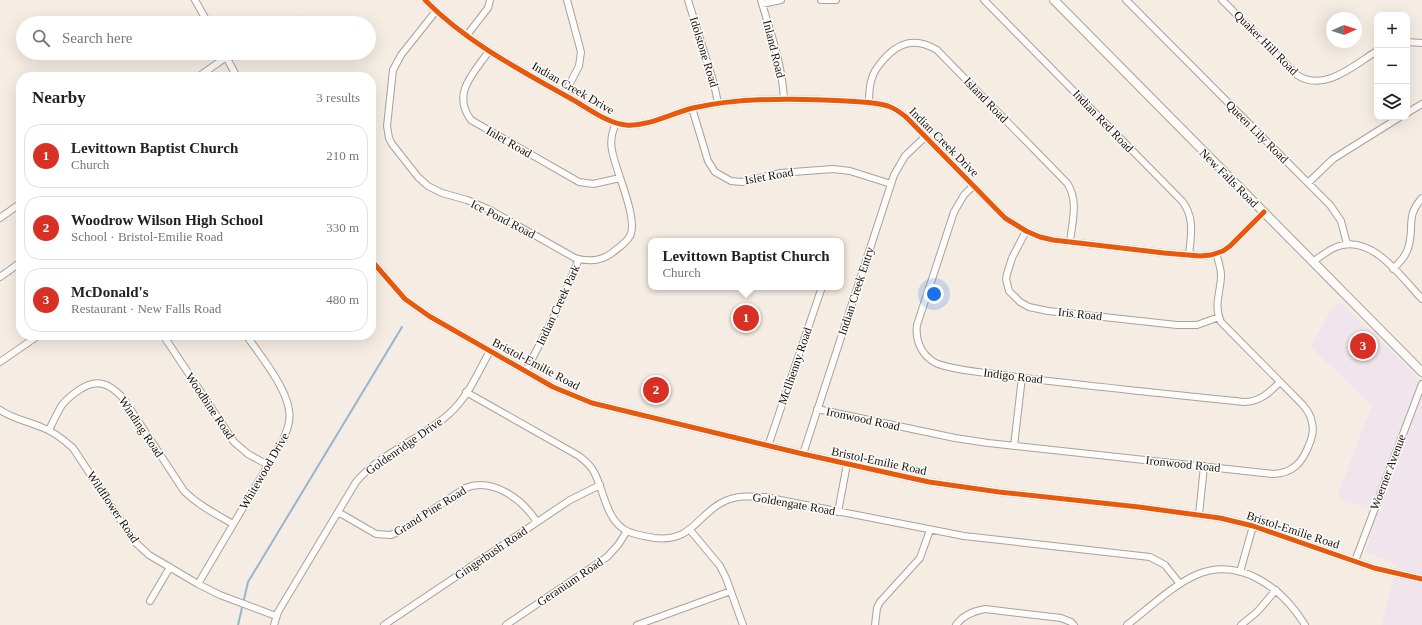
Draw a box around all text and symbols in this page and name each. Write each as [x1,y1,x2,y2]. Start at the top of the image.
street label: Quaker Hill Road [1231,8,1301,78]
north arrow [1326,12,1362,48]
map controls [1374,12,1410,120]
button: + [1374,12,1410,48]
street label: Idolstone Road [687,15,721,89]
search box [16,16,376,60]
street label: Inland Road [760,19,788,79]
icon: search [30,27,52,49]
text: Search here [62,30,132,46]
button: − [1374,48,1410,84]
street label: Indian Creek Drive [529,59,617,117]
street label: Island Road [961,74,1011,126]
button: layers [1374,84,1410,120]
street label: Indian Red Road [1070,87,1136,155]
text: Nearby [32,88,86,107]
text: 3 results [316,90,360,105]
street label: Queen Lily Road [1223,98,1291,166]
street label: Indian Creek Drive [906,104,982,180]
street label: Inlet Road [484,123,534,161]
text: Levittown Baptist Church [71,140,238,156]
street label: New Falls Road [1197,146,1261,210]
text: 1 [43,148,49,163]
text: 210 m [326,148,359,163]
text: Church [71,157,109,172]
street label: Islet Road [744,165,794,187]
street label: Ice Pond Road [468,197,538,241]
text: Woodrow Wilson High School [71,212,263,228]
text: 2 [43,220,49,235]
text: 330 m [326,220,359,235]
text: School · Bristol-Emilie Road [71,229,223,244]
popup [648,238,844,290]
street label: Indian Creek Entry [835,245,877,337]
text: Levittown Baptist Church [662,248,830,264]
street label: Indian Creek Park [533,262,583,348]
text: Church [662,265,701,280]
text: McDonald's [71,284,149,300]
your location [924,284,944,304]
text: 3 [43,292,49,307]
text: 480 m [326,292,359,307]
text: Restaurant · New Falls Road [71,301,221,316]
pin: 1 [733,303,759,333]
street label: Iris Road [1057,305,1103,323]
street label: McIlhenny Road [775,325,815,407]
pin: 3 [1350,331,1376,361]
street label: Bristol-Emilie Road [490,335,582,393]
street label: Indigo Road [983,365,1043,387]
street label: Woodbine Road [183,370,237,442]
pin: 2 [643,375,669,405]
street label: Winding Road [116,394,166,460]
street label: Ironwood Road [825,404,901,434]
street label: Goldenridge Drive [363,414,445,478]
street label: Whitewood Drive [236,430,292,512]
street label: Woerner Avenue [1367,432,1409,512]
street label: Bristol-Emilie Road [830,444,928,478]
street label: Ironwood Road [1145,453,1221,475]
street label: Wildflower Road [84,469,142,545]
street label: Grand Pine Road [391,483,469,539]
street label: Goldengate Road [752,490,836,518]
street label: Bristol-Emilie Road [1245,508,1341,552]
street label: Gingerbush Road [452,524,530,582]
street label: Geranium Road [534,555,606,609]

